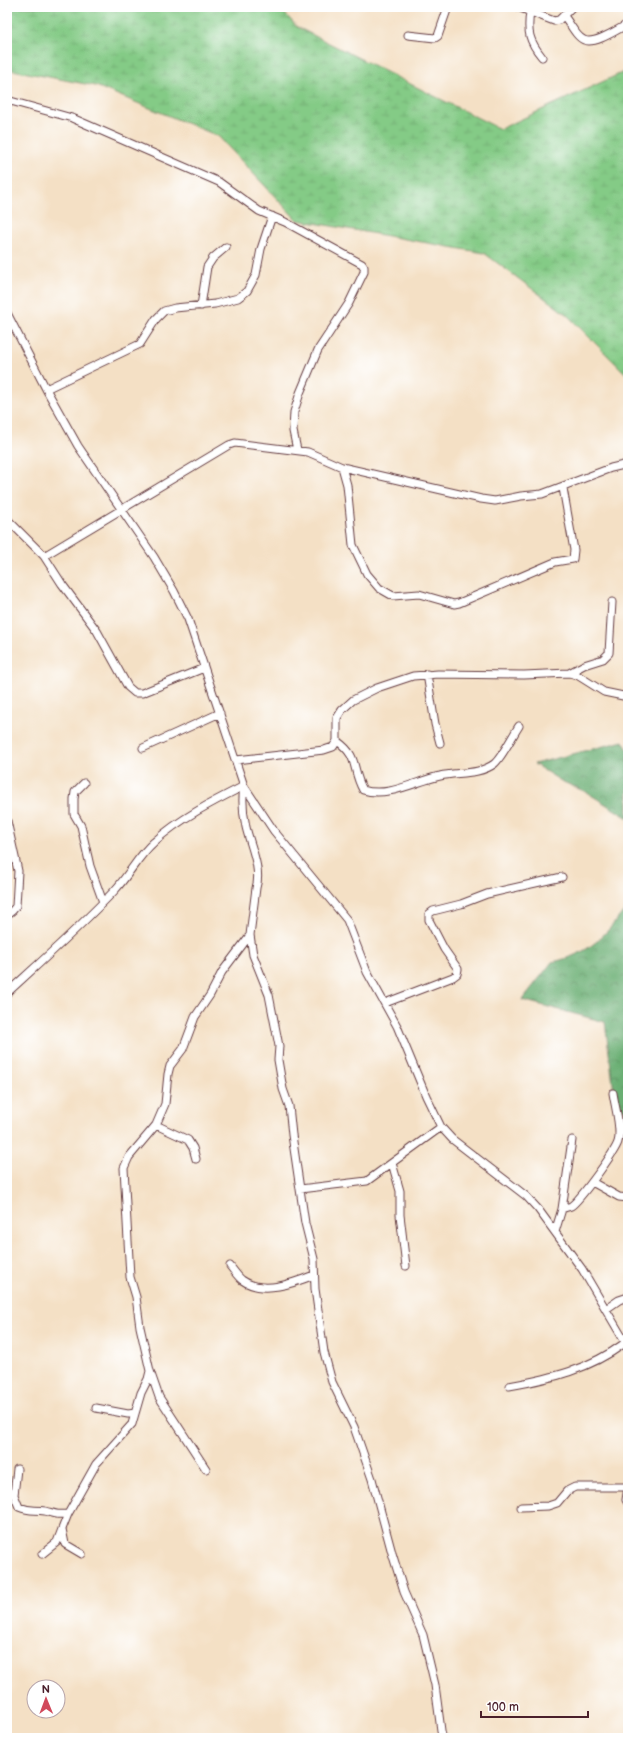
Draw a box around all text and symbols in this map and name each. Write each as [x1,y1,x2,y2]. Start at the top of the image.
north arrow [26,1679,66,1719]
text: N [42,1683,50,1696]
scale bar [481,1693,588,1719]
text: 100 m [487,1700,519,1715]

